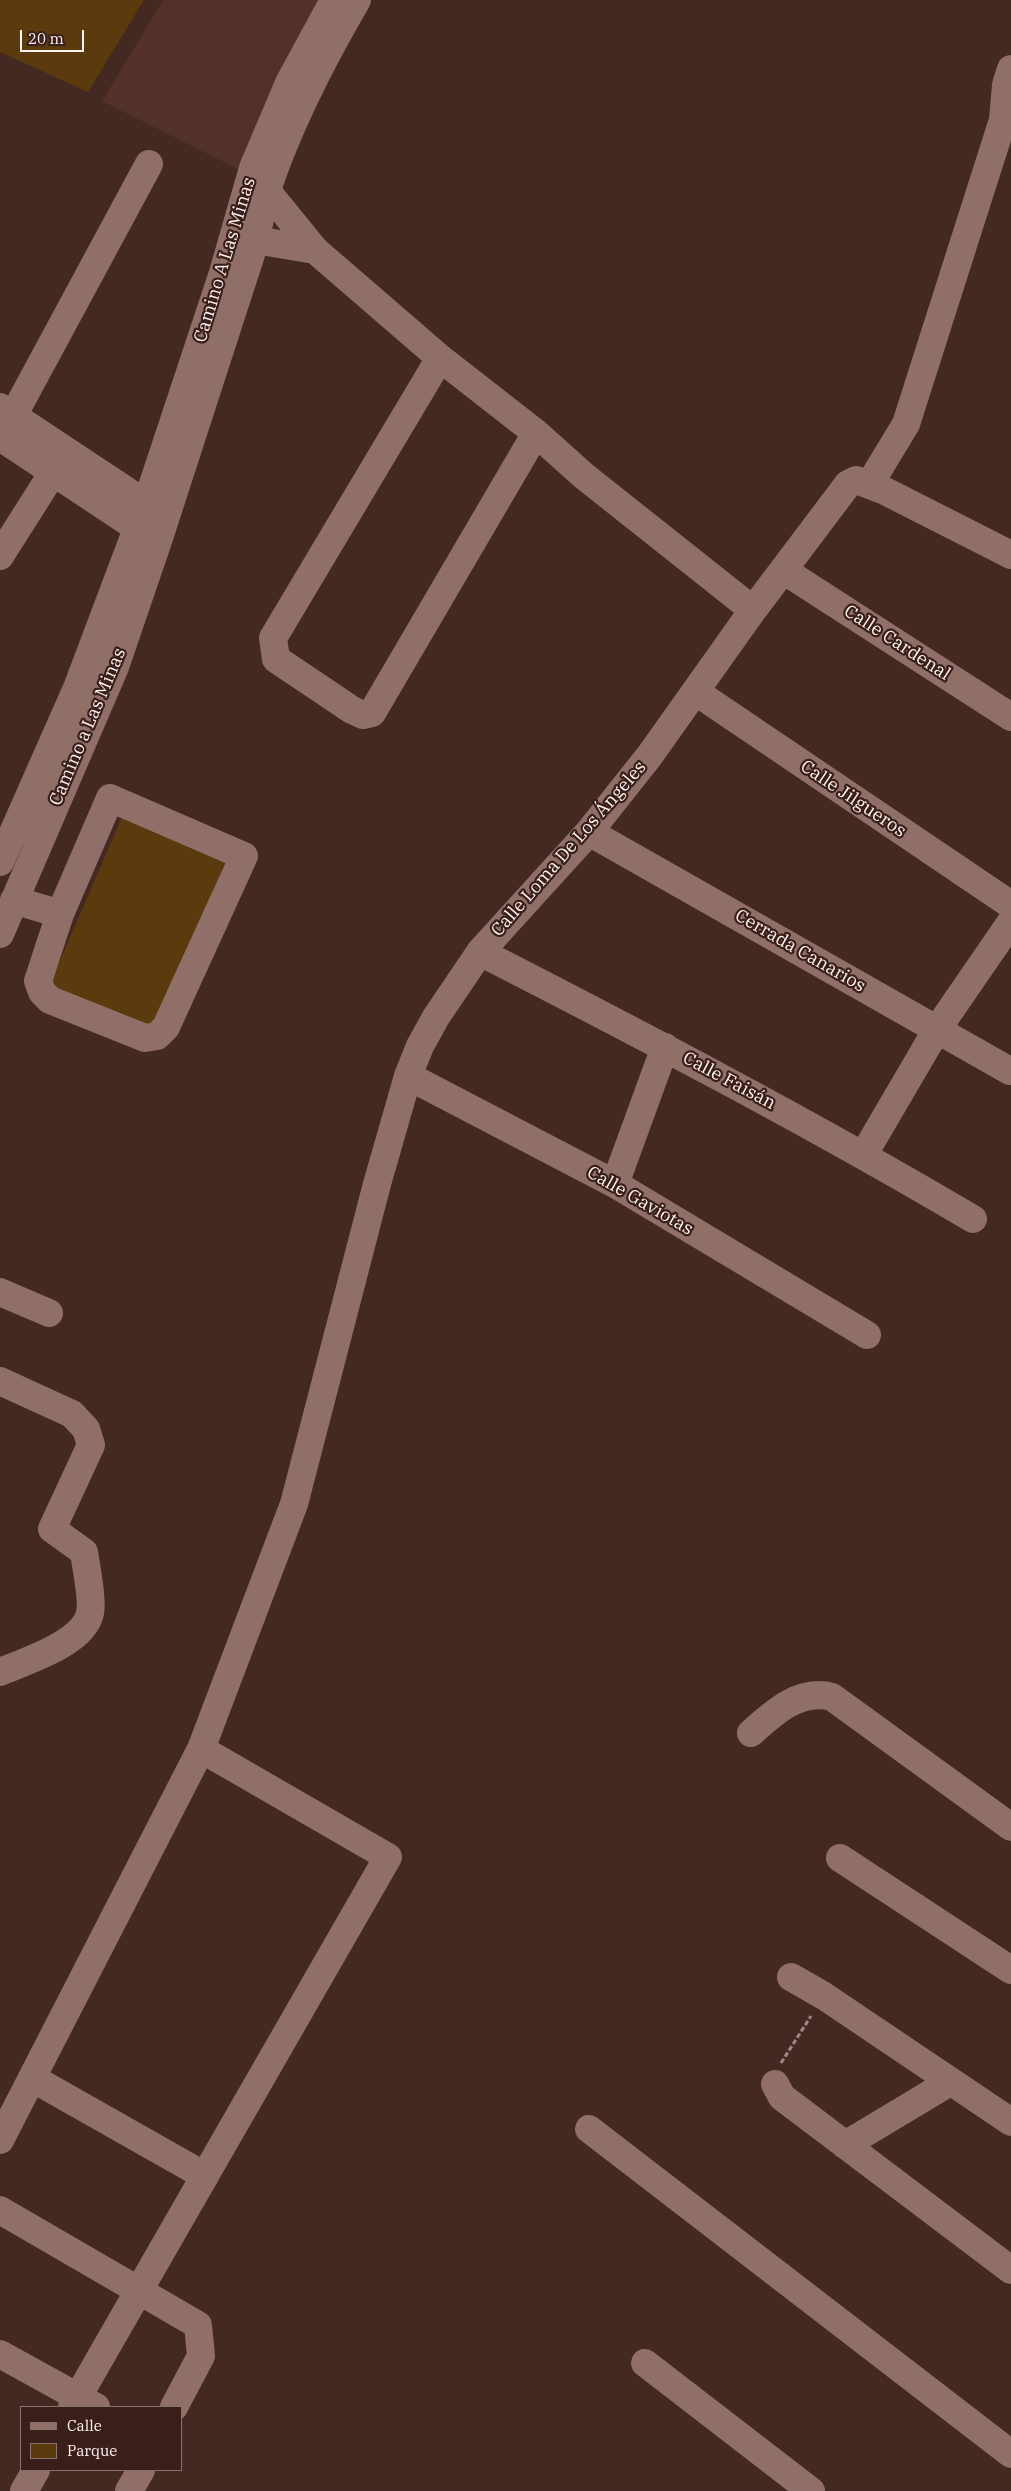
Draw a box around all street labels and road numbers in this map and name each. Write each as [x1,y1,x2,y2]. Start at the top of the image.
street label: Camino A Las Minas [190,175,260,345]
street label: Calle Cardenal [840,601,954,685]
street label: Camino a Las Minas [45,645,131,809]
street label: Calle Jilgueros [796,756,910,842]
street label: Calle Loma De Los Ángeles [487,757,651,941]
street label: Cerrada Canarios [731,905,869,997]
street label: Calle Faisán [679,1047,779,1115]
street label: Calle Gaviotas [583,1162,697,1240]

